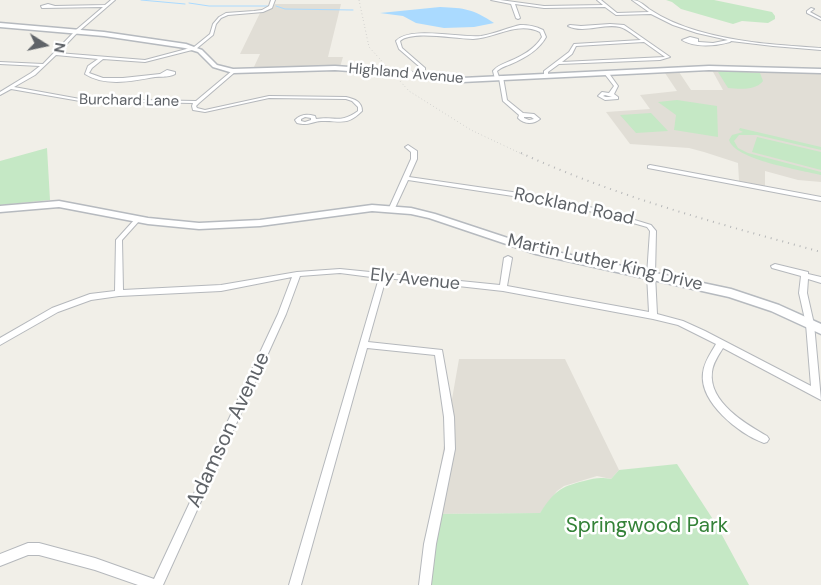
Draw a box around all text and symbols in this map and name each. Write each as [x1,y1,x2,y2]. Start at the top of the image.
north arrow [20,20,70,70]
text: N [50,41,70,54]
street label: Highland Avenue [348,60,464,88]
street label: Burchard Lane [79,91,179,111]
street label: Rockland Road [512,184,636,230]
street label: Martin Luther King Drive [505,230,705,296]
street label: Ely Avenue [369,265,461,295]
street label: Adamson Avenue [182,348,276,512]
park label: Springwood Park [566,513,728,539]

